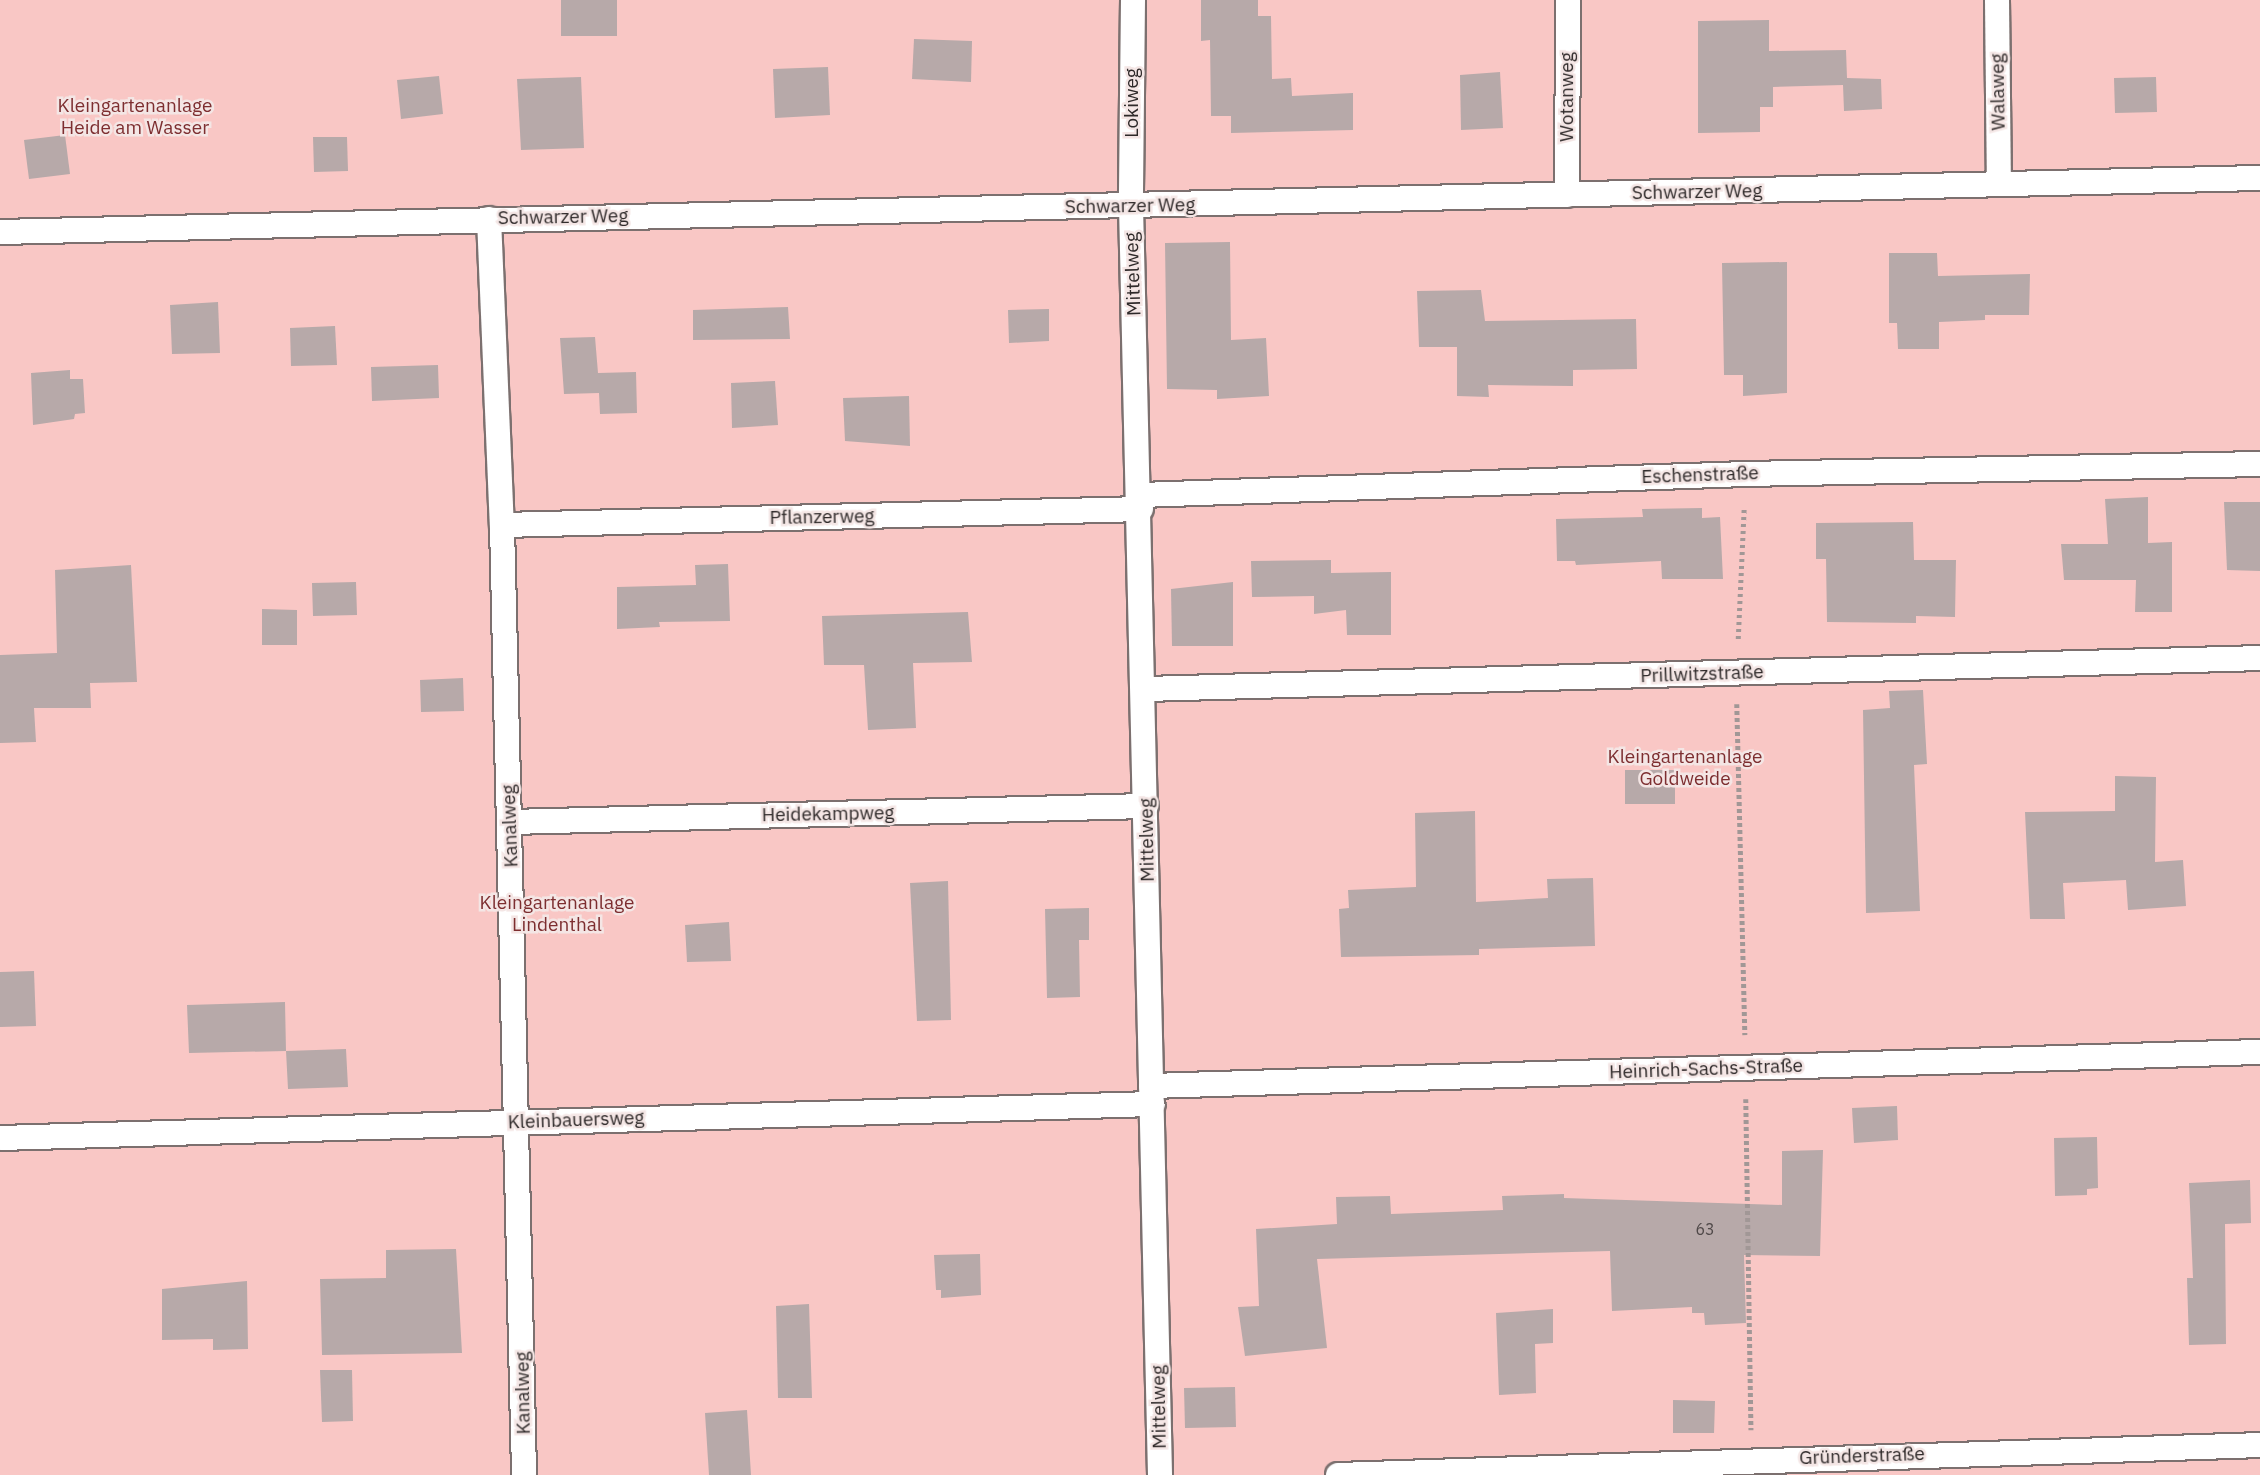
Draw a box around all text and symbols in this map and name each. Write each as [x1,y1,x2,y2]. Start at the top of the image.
street label: Wotanweg [1556,52,1578,142]
street label: Walaweg [1986,53,2010,131]
street label: Lokiweg [1121,68,1143,138]
park label: Kleingartenanlage Heide am Wasser [58,95,212,139]
street label: Schwarzer Weg [1632,179,1762,205]
street label: Schwarzer Weg [1065,193,1195,219]
street label: Schwarzer Weg [498,204,628,230]
street label: Mittelweg [1120,232,1146,316]
street label: Eschenstraße [1641,462,1759,488]
street label: Pflanzerweg [769,505,875,529]
street label: Prillwitzstraße [1640,660,1764,688]
park label: Kleingartenanlage Goldweide [1608,746,1762,790]
street label: Kanalweg [497,784,523,868]
street label: Mittelweg [1135,798,1159,882]
street label: Heidekampweg [762,801,894,827]
park label: Kleingartenanlage Lindenthal [480,892,634,936]
street label: Heinrich-Sachs-Straße [1609,1054,1803,1084]
street label: Kleinbauersweg [507,1106,645,1134]
house number: 63 [1695,1219,1715,1239]
street label: Kanalweg [511,1351,535,1435]
street label: Mittelweg [1147,1365,1171,1449]
street label: Gründerstraße [1799,1442,1925,1470]

